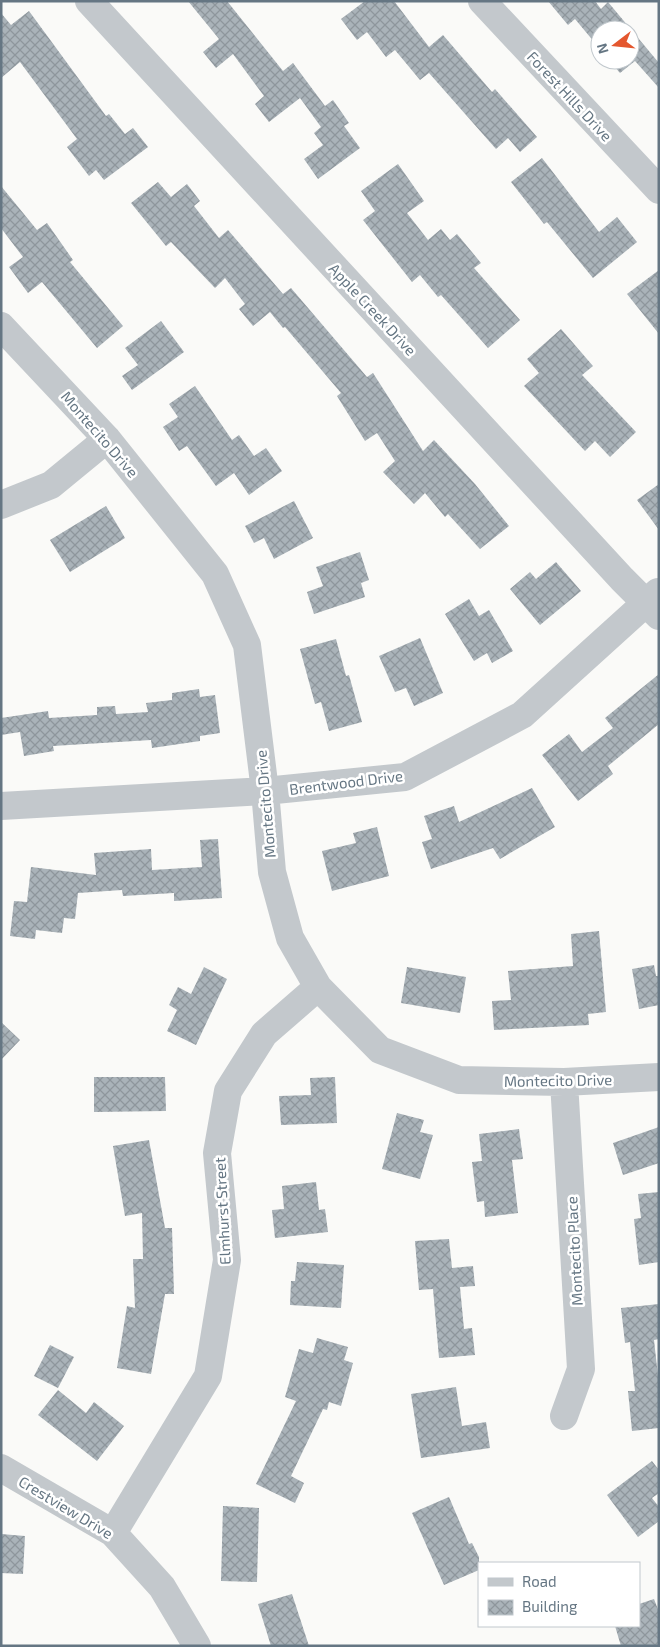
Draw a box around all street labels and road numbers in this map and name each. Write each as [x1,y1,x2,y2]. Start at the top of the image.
street label: Forest Hills Drive [524,47,616,145]
street label: Apple Creek Drive [326,259,420,359]
street label: Montecito Drive [58,387,142,481]
street label: Montecito Drive [251,749,279,859]
street label: Brentwood Drive [288,766,404,798]
street label: Montecito Drive [504,1070,612,1090]
street label: Elmhurst Street [210,1157,234,1265]
street label: Montecito Place [562,1196,586,1306]
street label: Crestview Drive [16,1472,116,1542]

